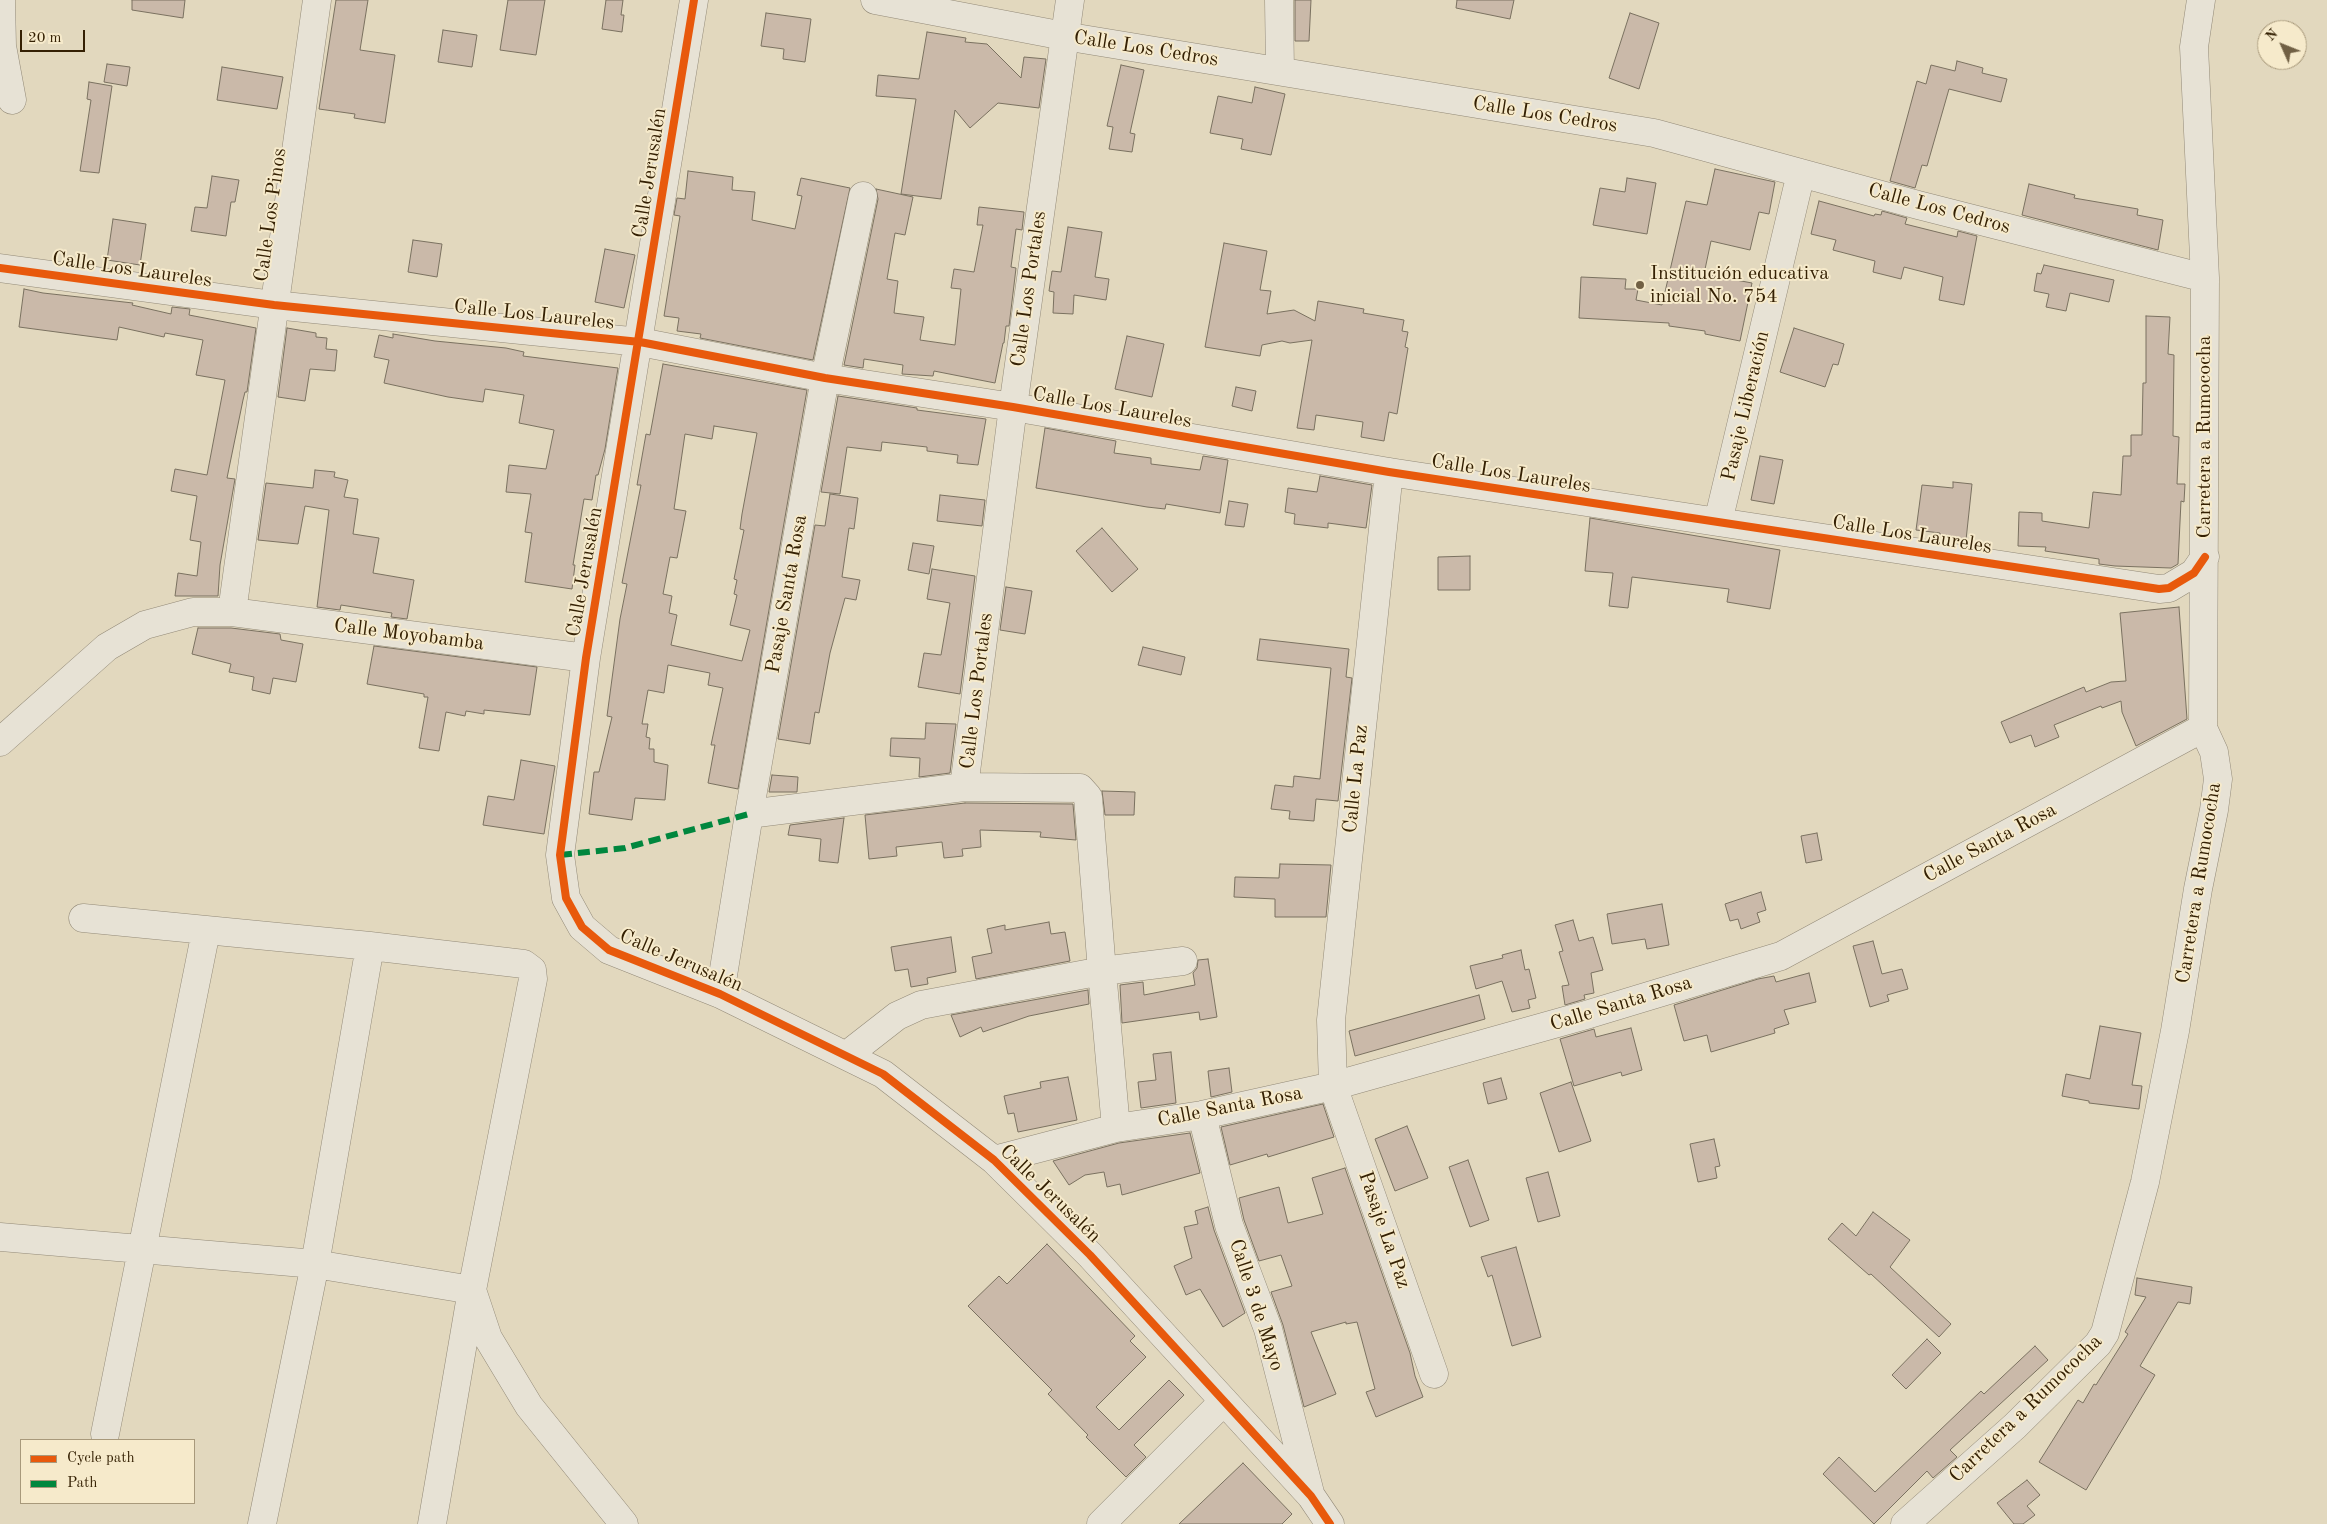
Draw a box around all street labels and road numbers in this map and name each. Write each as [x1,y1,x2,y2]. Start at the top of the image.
street label: Calle Los Cedros [1072,26,1220,72]
street label: Calle Los Cedros [1471,92,1619,138]
street label: Calle Jerusalén [628,106,672,240]
street label: Calle Los Pinos [250,147,292,283]
street label: Calle Los Cedros [1865,178,2013,240]
street label: Calle Los Portales [1006,209,1052,369]
street label: Calle Los Laureles [51,247,213,293]
street label: Calle Los Laureles [453,295,615,335]
street label: Pasaje Liberación [1717,329,1775,483]
street label: Carretera a Rumococha [2193,335,2217,539]
street label: Calle Los Laureles [1031,382,1193,434]
street label: Calle Los Laureles [1430,450,1592,498]
street label: Calle Jerusalén [562,505,608,639]
street label: Calle Los Laureles [1831,511,1993,559]
street label: Pasaje Santa Rosa [761,513,813,675]
street label: Calle Los Portales [956,611,998,771]
street label: Calle Moyobamba [332,614,486,656]
street label: Calle La Paz [1338,723,1374,835]
street label: Carretera a Rumococha [2171,781,2227,985]
street label: Calle Santa Rosa [1919,798,2061,888]
street label: Calle Jerusalén [616,924,746,998]
street label: Calle Santa Rosa [1547,971,1695,1037]
street label: Calle Santa Rosa [1155,1081,1305,1133]
street label: Calle Jerusalén [994,1140,1106,1248]
street label: Pasaje La Paz [1353,1168,1415,1292]
street label: Calle 3 de Mayo [1223,1236,1289,1374]
street label: Carretera a Rumococha [1945,1330,2107,1488]

